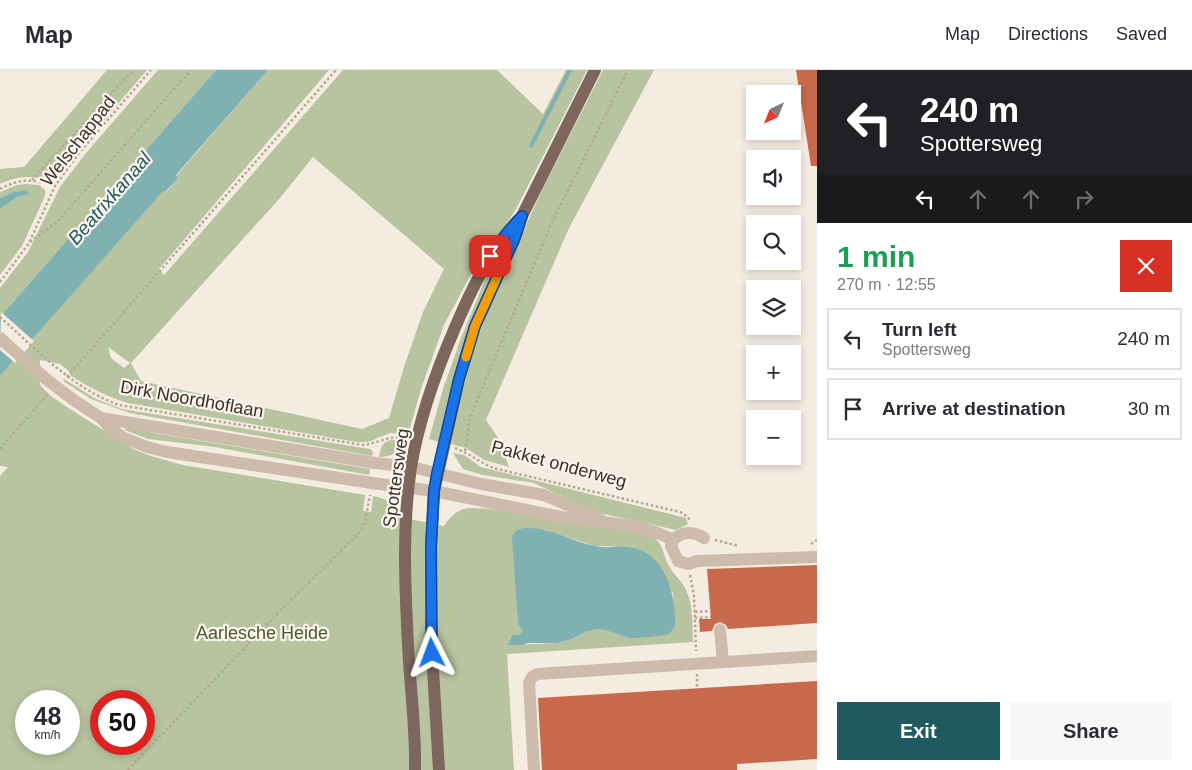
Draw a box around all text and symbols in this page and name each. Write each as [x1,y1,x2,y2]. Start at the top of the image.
text: Map [25,21,73,48]
text: Map [945,24,980,44]
text: Directions [1008,24,1088,44]
text: Saved [1116,24,1167,44]
north arrow [746,85,801,140]
map controls [746,85,801,465]
icon: left [837,90,902,155]
text: 240 m [920,90,1019,129]
street label: Welschappad [37,92,119,190]
text: Spottersweg [920,131,1042,156]
water label: Beatrixkanaal [64,147,156,249]
button: sound [746,150,801,205]
icon: left [911,185,939,213]
icon: ahead [964,185,992,213]
icon: ahead [1017,185,1045,213]
icon: right [1070,185,1098,213]
button: search [746,215,801,270]
pin [469,235,511,277]
text: 1 min [837,240,915,273]
button: close [1120,240,1172,292]
icon: arrive [476,242,504,270]
text: 270 m · 12:55 [837,276,936,293]
button: layers [746,280,801,335]
text: Turn left [882,319,957,340]
icon: left [839,325,867,353]
text: 240 m [1117,328,1170,349]
text: Spottersweg [882,341,971,358]
button: + [746,345,801,400]
street label: Dirk Noordhoflaan [119,377,265,421]
icon: arrive [839,395,867,423]
text: Arrive at destination [882,398,1066,419]
text: 30 m [1128,398,1170,419]
button: − [746,410,801,465]
street label: Spottersweg [379,427,413,529]
street label: Pakket onderweg [489,436,629,492]
park label: Aarlesche Heide [196,623,328,643]
position arrow [405,626,457,678]
speed limit sign: 50 [90,690,155,755]
text: 48 [34,702,61,730]
button: Exit [837,702,1000,760]
button: Share [1010,702,1172,760]
text: km/h [34,728,61,742]

